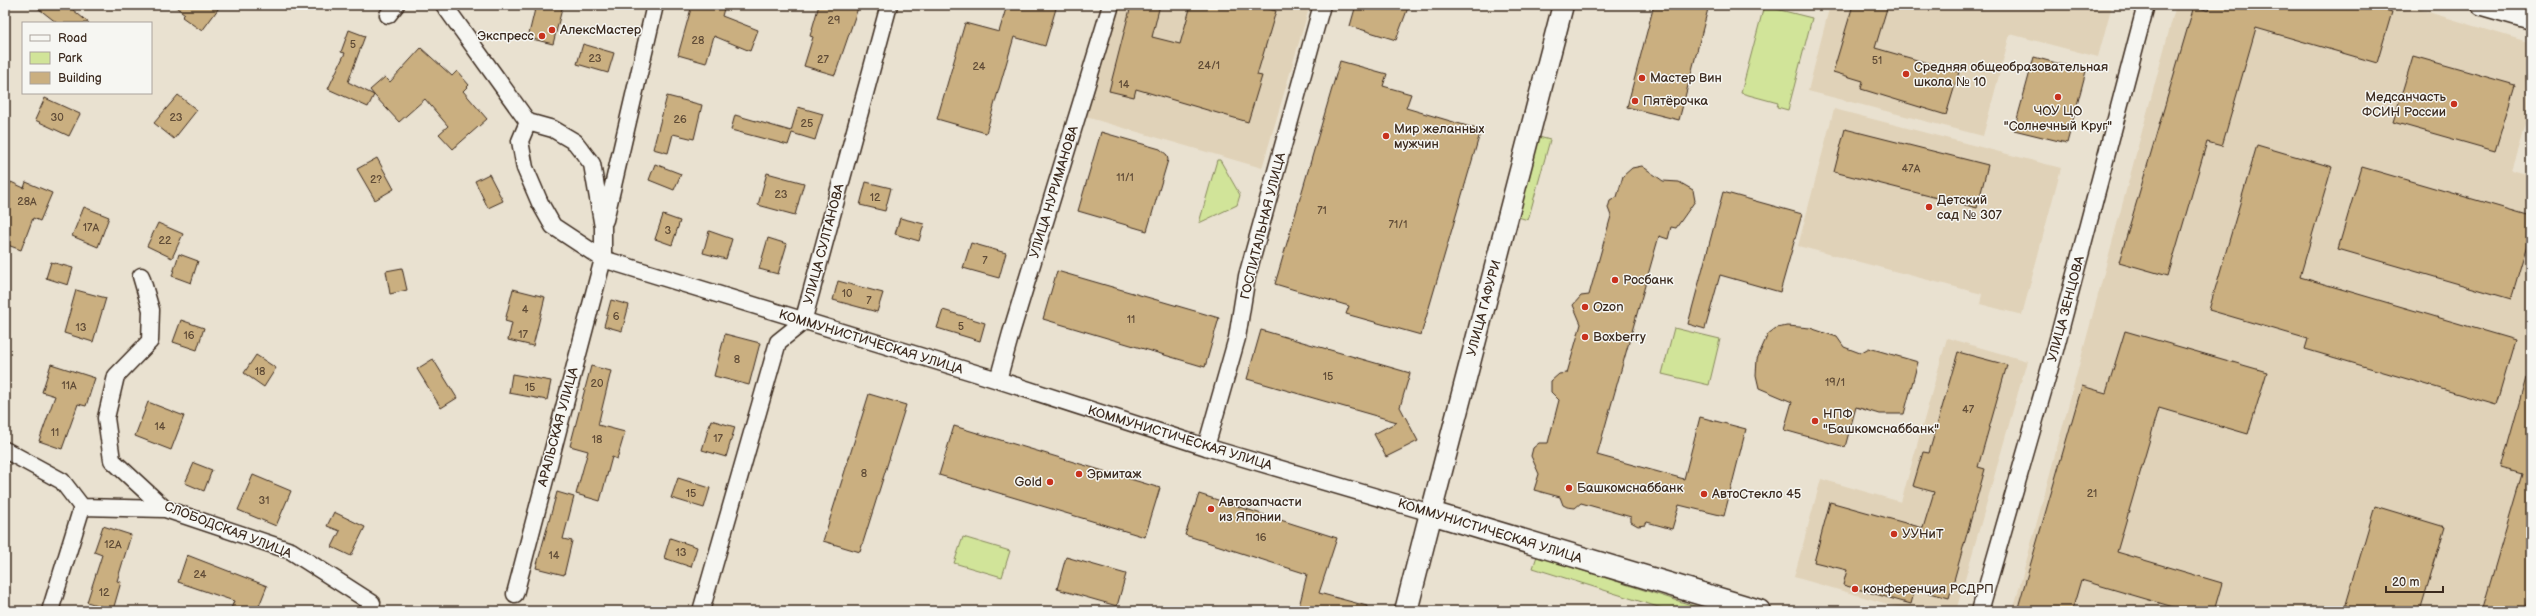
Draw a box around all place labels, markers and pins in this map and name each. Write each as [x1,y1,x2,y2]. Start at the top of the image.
place label: АлексМастер [559,22,642,38]
marker: АлексМастер [547,25,557,35]
place label: Экспресс [477,28,535,44]
marker: Экспресс [537,31,547,41]
place label: Средняя общеобразовательная школа № 10 [1914,59,2108,90]
marker: Средняя общеобразовательная школа № 10 [1901,69,1911,79]
place label: Мастер Вин [1650,70,1722,86]
marker: Мастер Вин [1637,73,1647,83]
place label: Медсанчасть ФСИН России [2362,89,2447,120]
marker: ЧОУ ЦО "Солнечный Круг" [2053,92,2063,102]
place label: Пятёрочка [1643,93,1708,109]
marker: Пятёрочка [1630,96,1640,106]
marker: Медсанчасть ФСИН России [2449,99,2459,109]
place label: ЧОУ ЦО "Солнечный Круг" [2004,103,2112,134]
place label: Мир желанных мужчин [1394,121,1484,152]
marker: Мир желанных мужчин [1381,131,1391,141]
place label: Детский сад № 307 [1937,192,2003,223]
marker: Детский сад № 307 [1924,202,1934,212]
place label: Росбанк [1623,272,1674,288]
marker: Росбанк [1610,275,1620,285]
place label: Ozon [1593,299,1623,315]
marker: Ozon [1580,302,1590,312]
place label: Boxberry [1593,329,1646,345]
marker: Boxberry [1580,332,1590,342]
place label: НПФ "Башкомснаббанк" [1823,406,1939,437]
marker: НПФ "Башкомснаббанк" [1810,416,1820,426]
place label: Эрмитаж [1087,466,1142,482]
marker: Эрмитаж [1074,469,1084,479]
place label: Gold [1015,474,1042,490]
marker: Gold [1045,477,1055,487]
place label: Башкомснаббанк [1577,480,1683,496]
marker: Башкомснаббанк [1564,483,1574,493]
place label: АвтоСтекло 45 [1711,486,1801,502]
marker: АвтоСтекло 45 [1699,489,1709,499]
place label: Автозапчасти из Японии [1218,494,1302,525]
marker: Автозапчасти из Японии [1206,504,1216,514]
place label: УУНиТ [1902,526,1944,542]
marker: УУНиТ [1889,529,1899,539]
place label: конференция РСДРП [1863,581,1994,597]
marker: конференция РСДРП [1850,584,1860,594]

